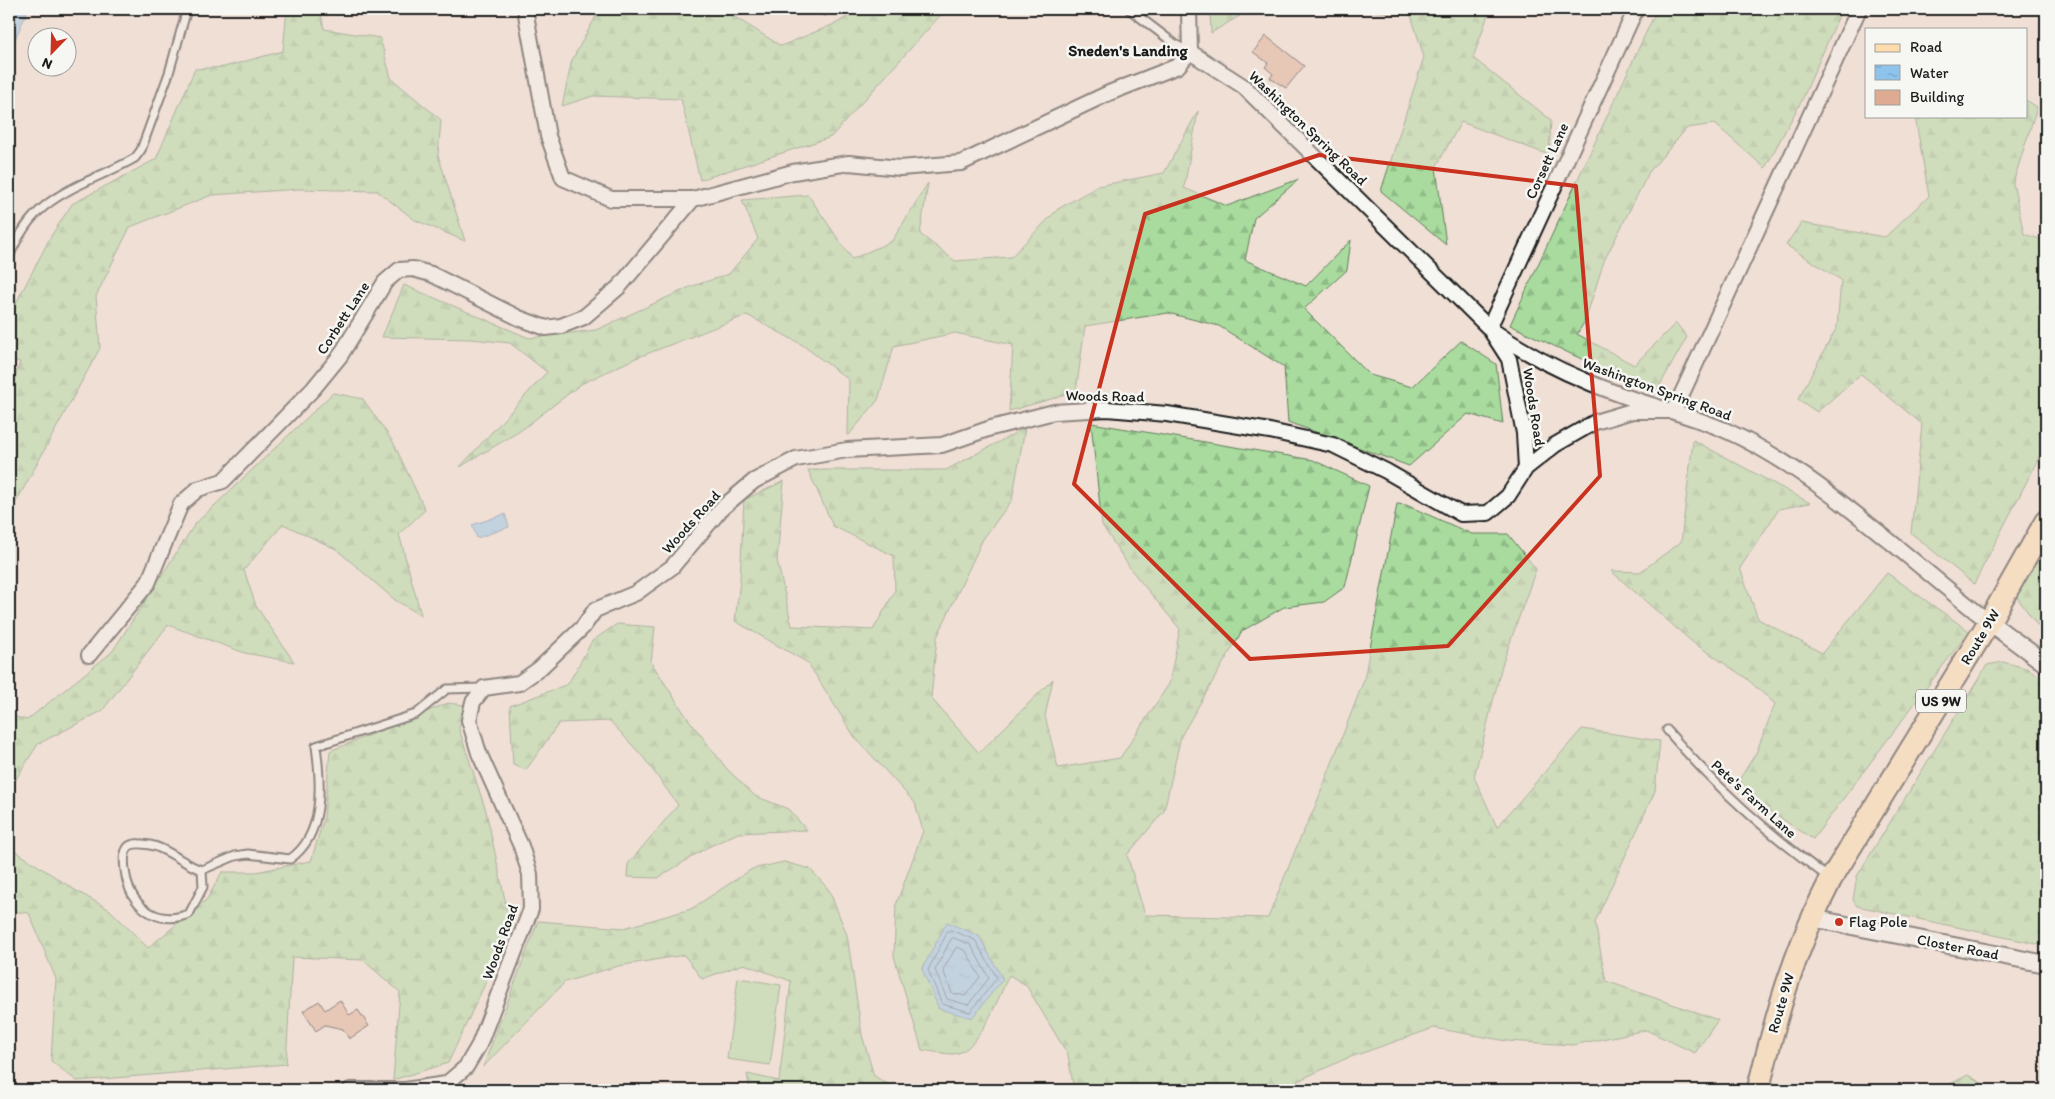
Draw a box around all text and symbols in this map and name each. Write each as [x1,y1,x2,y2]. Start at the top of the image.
north arrow [28,28,78,78]
legend [1865,28,2028,118]
text: Road [1910,38,1943,56]
district label: Sneden's Landing [1068,41,1189,61]
text: N [39,54,55,73]
text: Water [1910,64,1949,82]
street label: Washington Spring Road [1245,67,1371,189]
text: Building [1910,88,1964,106]
street label: Corsett Lane [1521,120,1573,202]
street label: Corbett Lane [313,278,373,358]
street label: Washington Spring Road [1580,354,1734,424]
street label: Woods Road [1519,367,1549,447]
street label: Woods Road [1065,386,1145,406]
street label: Woods Road [658,487,724,557]
street label: Route 9W [1956,606,2004,668]
road number: US 9W [1916,689,1966,712]
street label: Pete's Farm Lane [1708,756,1800,842]
street label: Woods Road [478,902,522,982]
place label: Flag Pole [1849,913,1907,931]
marker: Flag Pole [1833,916,1845,928]
street label: Closter Road [1916,930,2000,964]
street label: Route 9W [1764,971,1798,1035]

